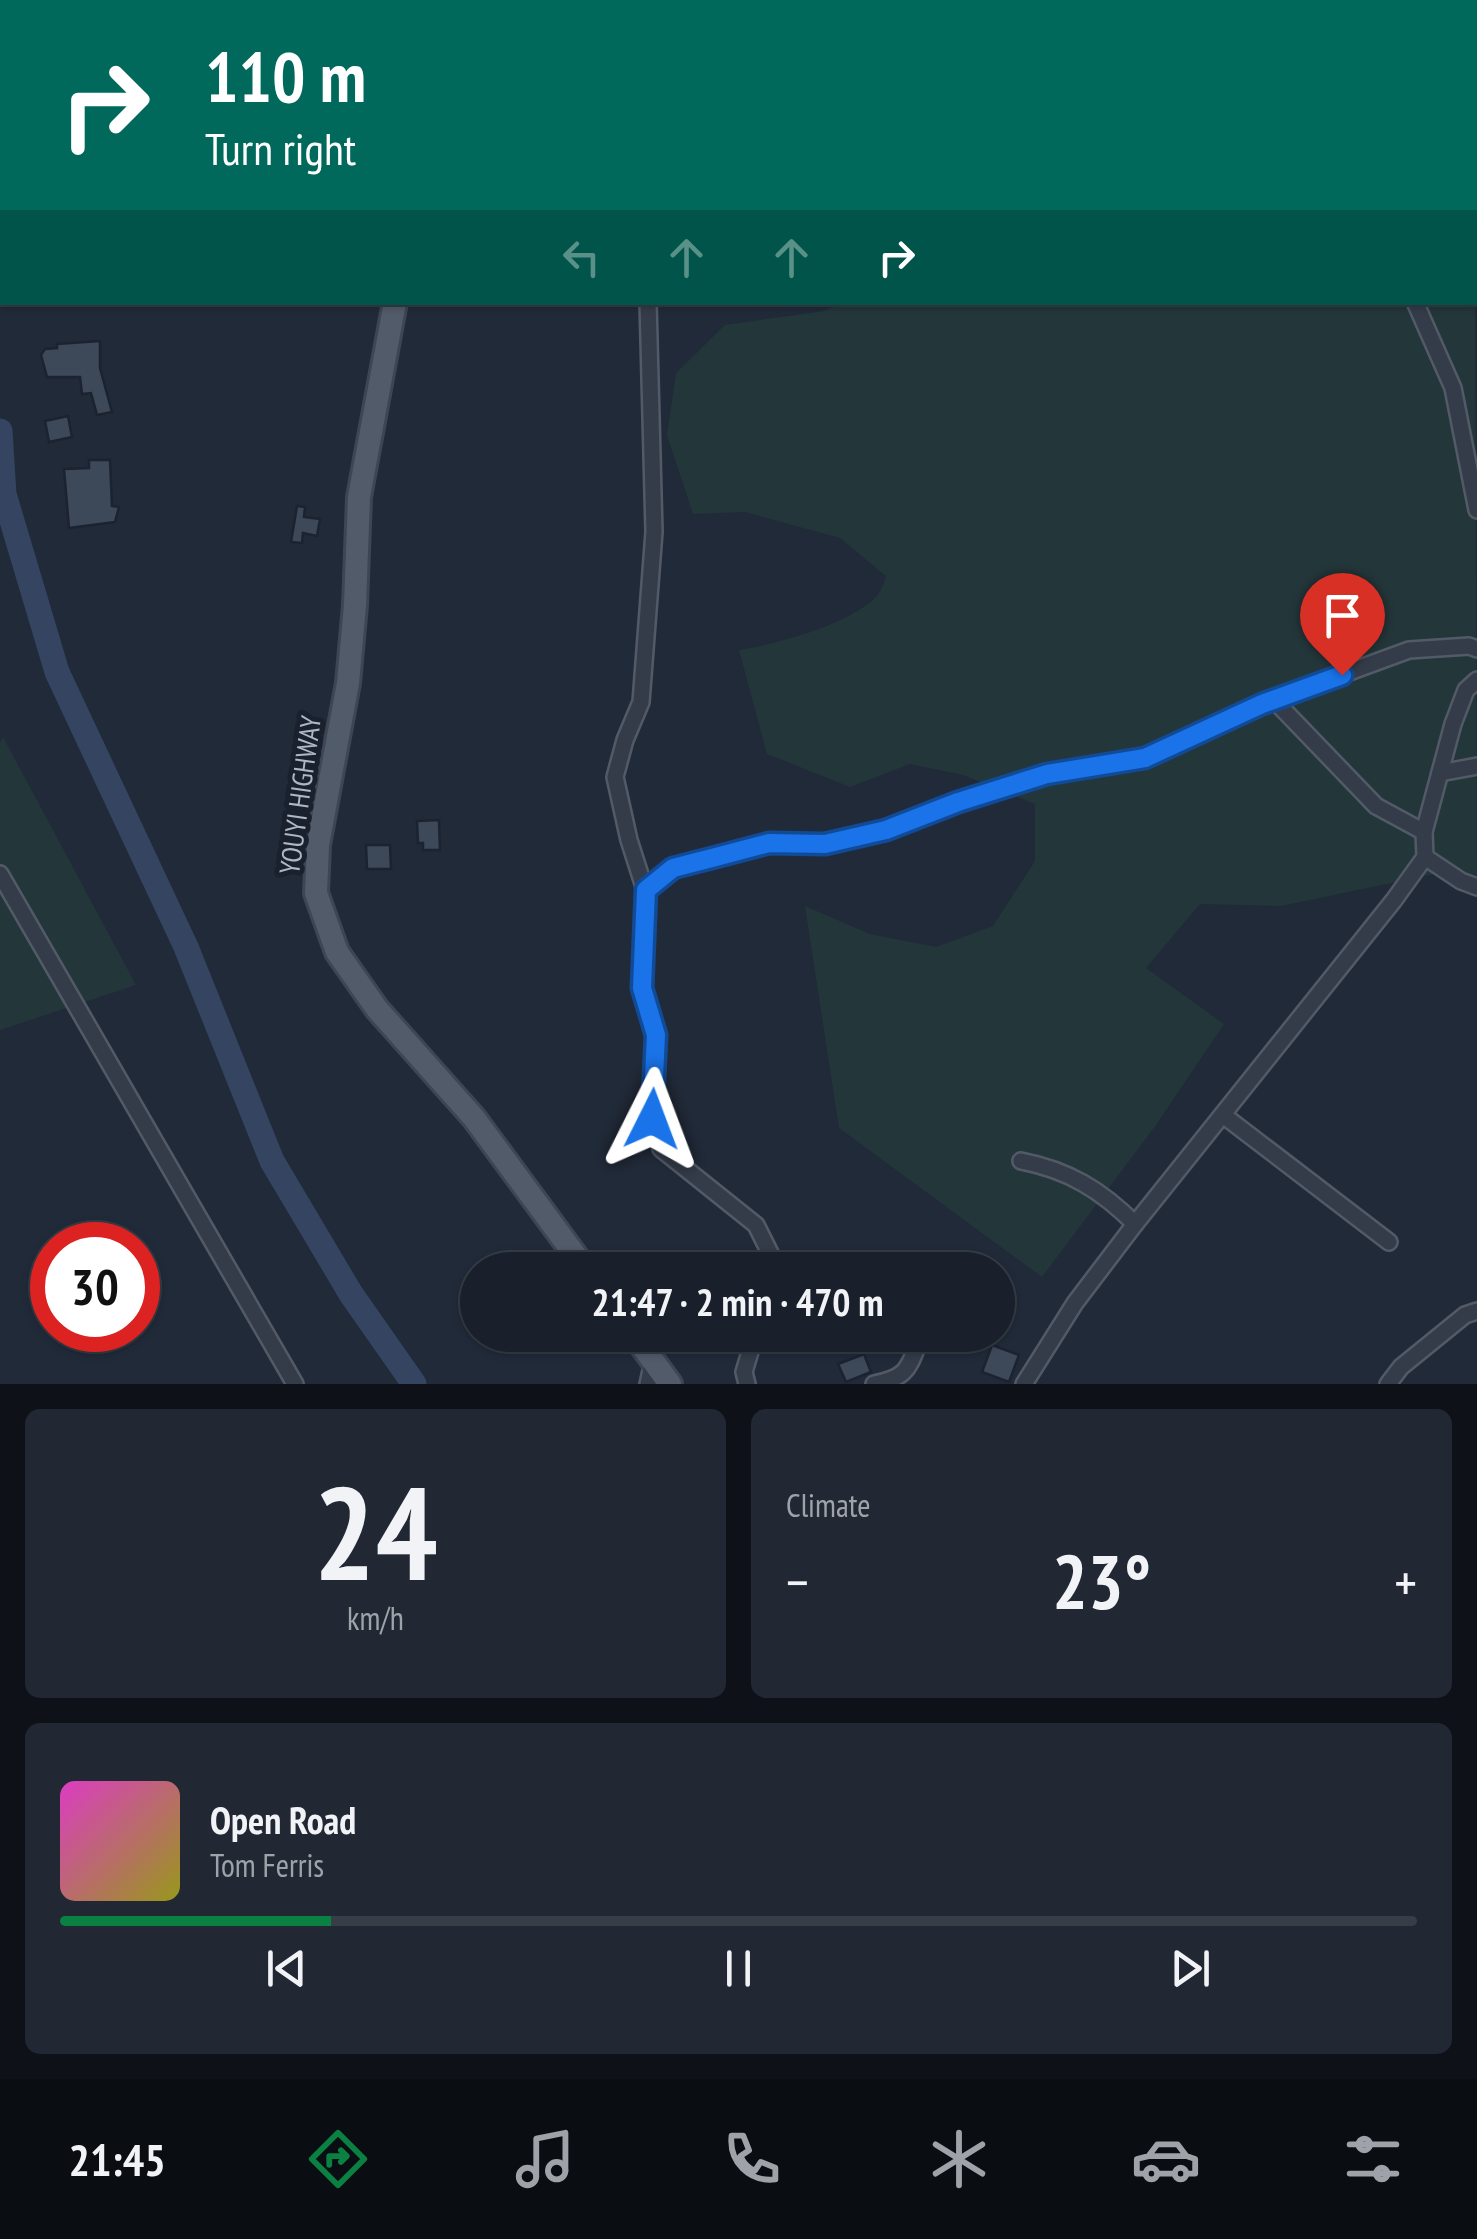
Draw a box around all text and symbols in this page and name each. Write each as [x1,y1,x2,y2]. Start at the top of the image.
text: 110 m [205,31,366,121]
icon: right [40,40,170,170]
text: Turn right [205,119,356,177]
icon: left [554,230,609,285]
icon: ahead [659,230,714,285]
icon: ahead [764,230,819,285]
icon: right [869,230,924,285]
pin [1300,573,1385,676]
icon: arrive [1315,588,1370,643]
street label: YOUYI HIGHWAY [270,713,329,877]
position arrow [600,1067,704,1171]
speed limit sign: 30 [30,1222,160,1352]
text: 21:47 · 2 min · 470 m [591,1277,884,1326]
text: 24 [313,1448,438,1616]
text: Climate [786,1484,870,1526]
text: 23° [1052,1533,1151,1630]
text: − [786,1546,809,1617]
text: + [1394,1546,1417,1617]
text: km/h [347,1597,404,1639]
text: Open Road [210,1795,356,1844]
text: Tom Ferris [210,1844,324,1886]
icon: previous [259,1941,314,1996]
icon: pause [711,1941,766,1996]
icon: next [1163,1941,1218,1996]
icon: directions [303,2124,373,2194]
icon: music [510,2124,580,2194]
icon: phone [717,2124,787,2194]
icon: climate [924,2124,994,2194]
icon: car [1131,2124,1201,2194]
icon: filters [1338,2124,1408,2194]
text: 21:45 [69,2130,166,2188]

